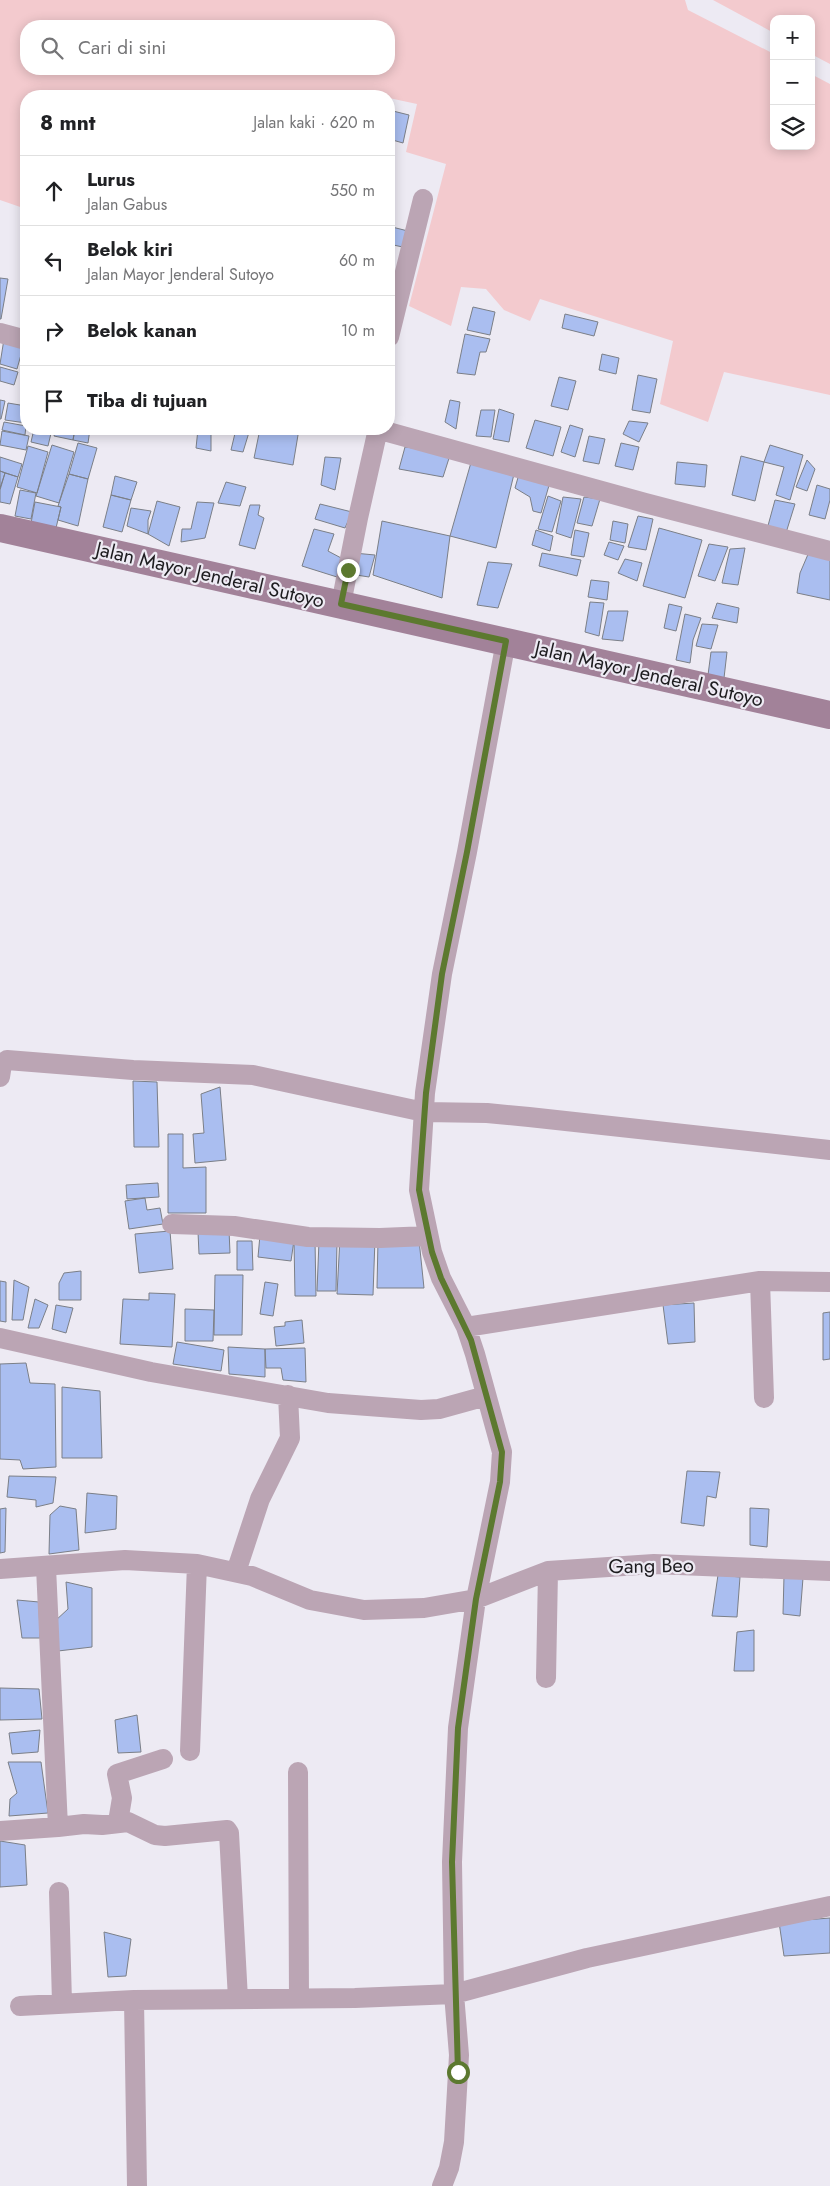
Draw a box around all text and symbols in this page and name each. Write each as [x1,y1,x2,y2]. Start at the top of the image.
map controls [770,15,815,150]
button: + [770,15,815,60]
search box [20,20,395,75]
icon: search [38,34,66,62]
text: Cari di sini [78,34,166,61]
button: − [770,60,815,105]
button: layers [770,105,815,150]
text: 8 mnt [40,108,95,138]
text: Jalan kaki · 620 m [253,111,375,134]
text: Lurus [87,166,135,193]
icon: ahead [40,177,68,205]
text: 550 m [330,179,375,202]
text: Jalan Gabus [87,193,167,216]
text: Belok kiri [87,236,173,263]
icon: left [40,247,68,275]
text: 60 m [339,249,375,272]
text: Jalan Mayor Jenderal Sutoyo [87,263,274,286]
icon: right [40,317,68,345]
text: Belok kanan [87,317,197,344]
text: 10 m [341,319,375,342]
icon: arrive [40,387,68,415]
text: Tiba di tujuan [87,387,207,414]
street label: Jalan Mayor Jenderal Sutoyo [90,534,327,615]
route end [337,559,360,582]
street label: Jalan Mayor Jenderal Sutoyo [529,633,766,714]
street label: Gang Beo [608,1551,694,1581]
route start [447,2061,470,2084]

